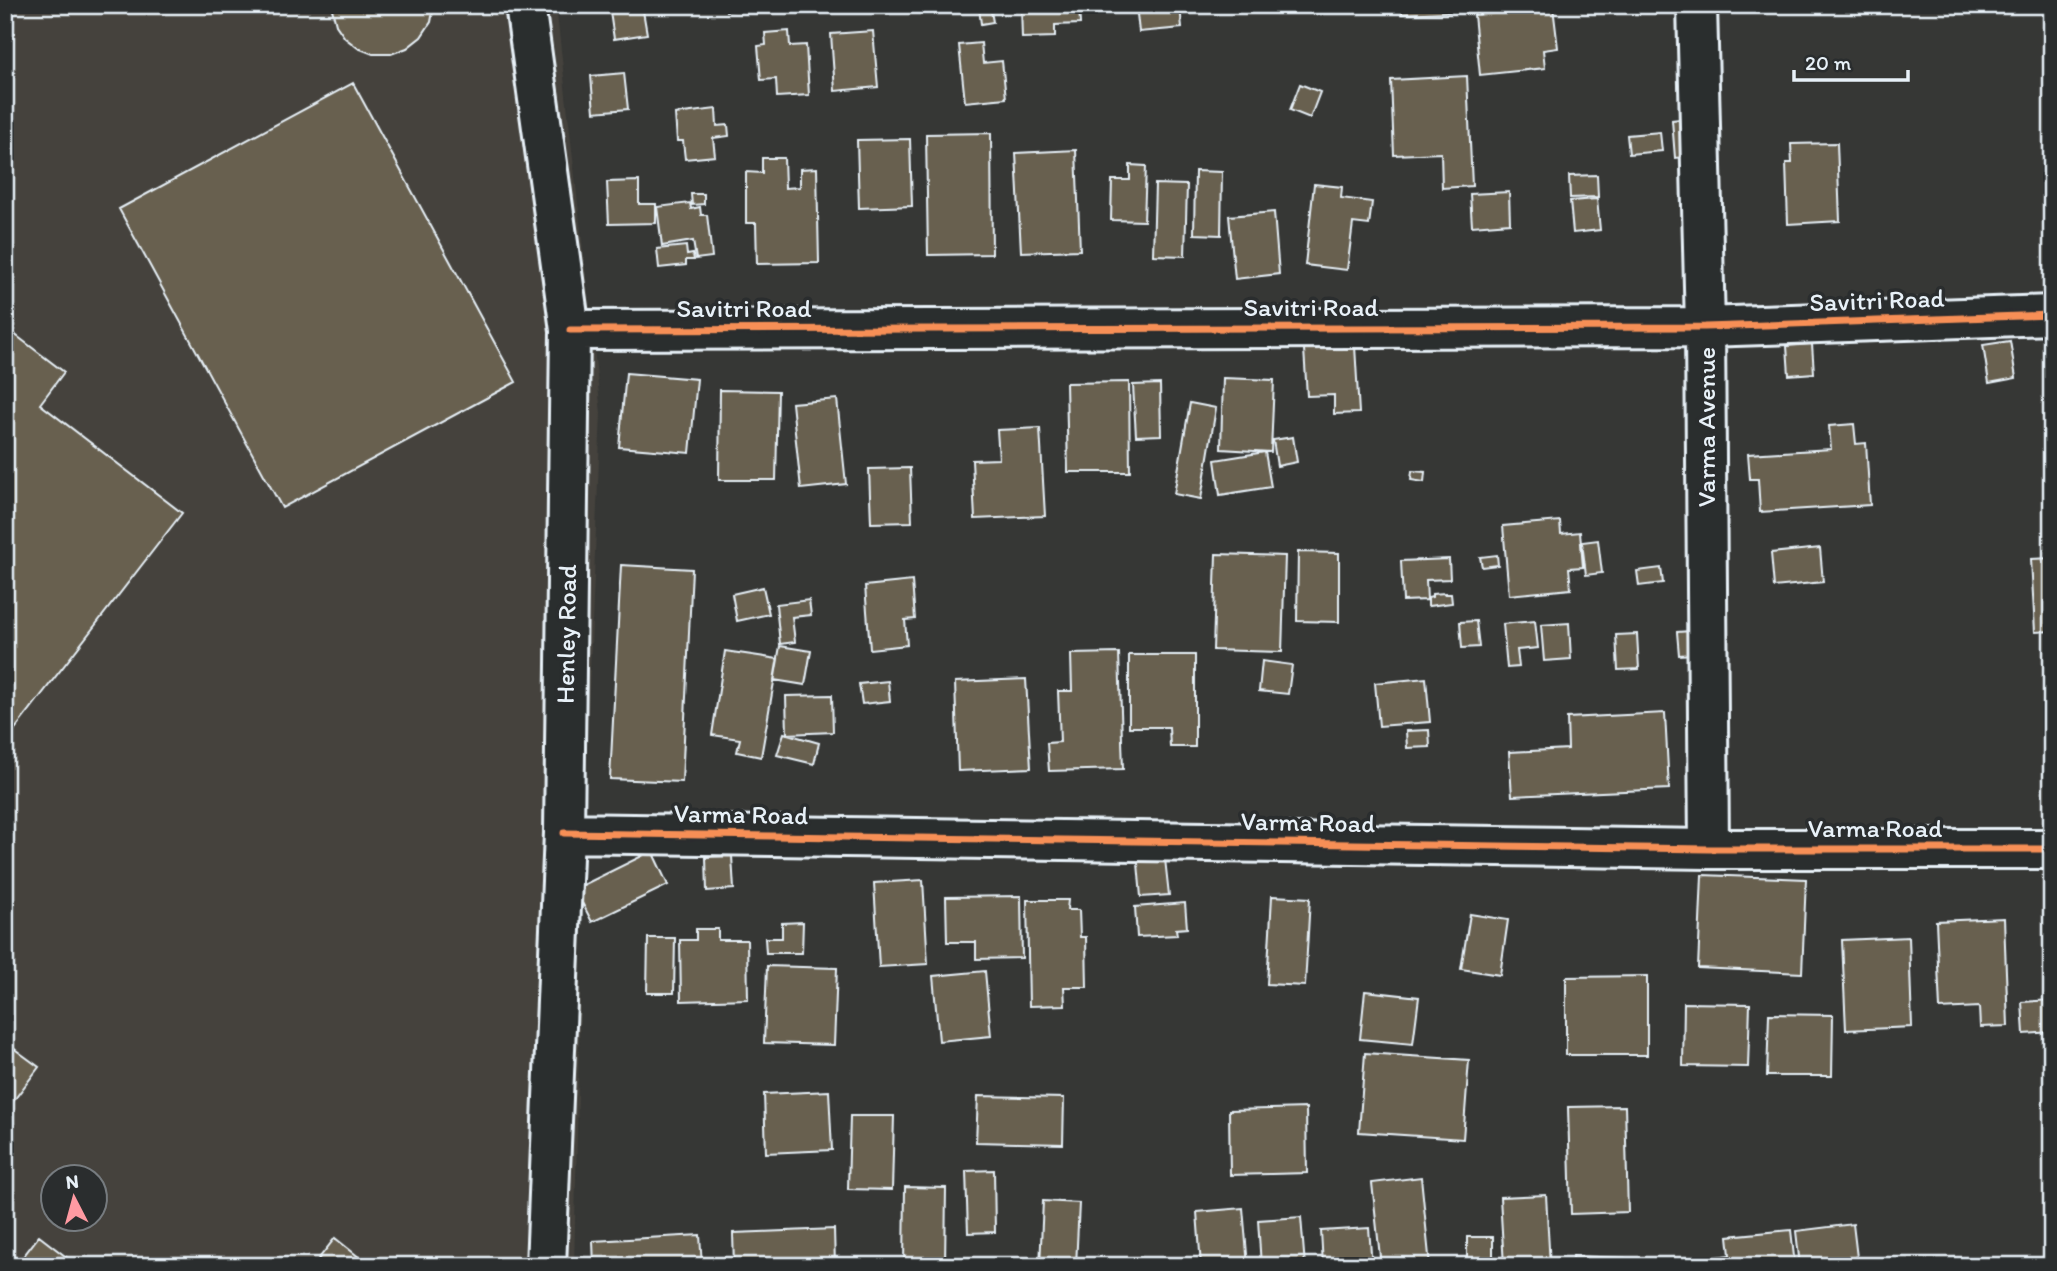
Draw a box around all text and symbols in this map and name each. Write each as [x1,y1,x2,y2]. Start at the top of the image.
scale bar [1794,38,1908,82]
text: 20 m [1805,50,1852,75]
street label: Savitri Road [1809,282,1946,318]
street label: Savitri Road [1243,291,1379,323]
street label: Savitri Road [676,292,812,324]
street label: Varma Avenue [1690,347,1722,507]
street label: Henley Road [549,563,583,704]
street label: Varma Road [673,797,809,831]
street label: Varma Road [1240,805,1376,839]
street label: Varma Road [1808,812,1942,844]
north arrow [38,1162,108,1232]
text: N [65,1169,80,1194]

